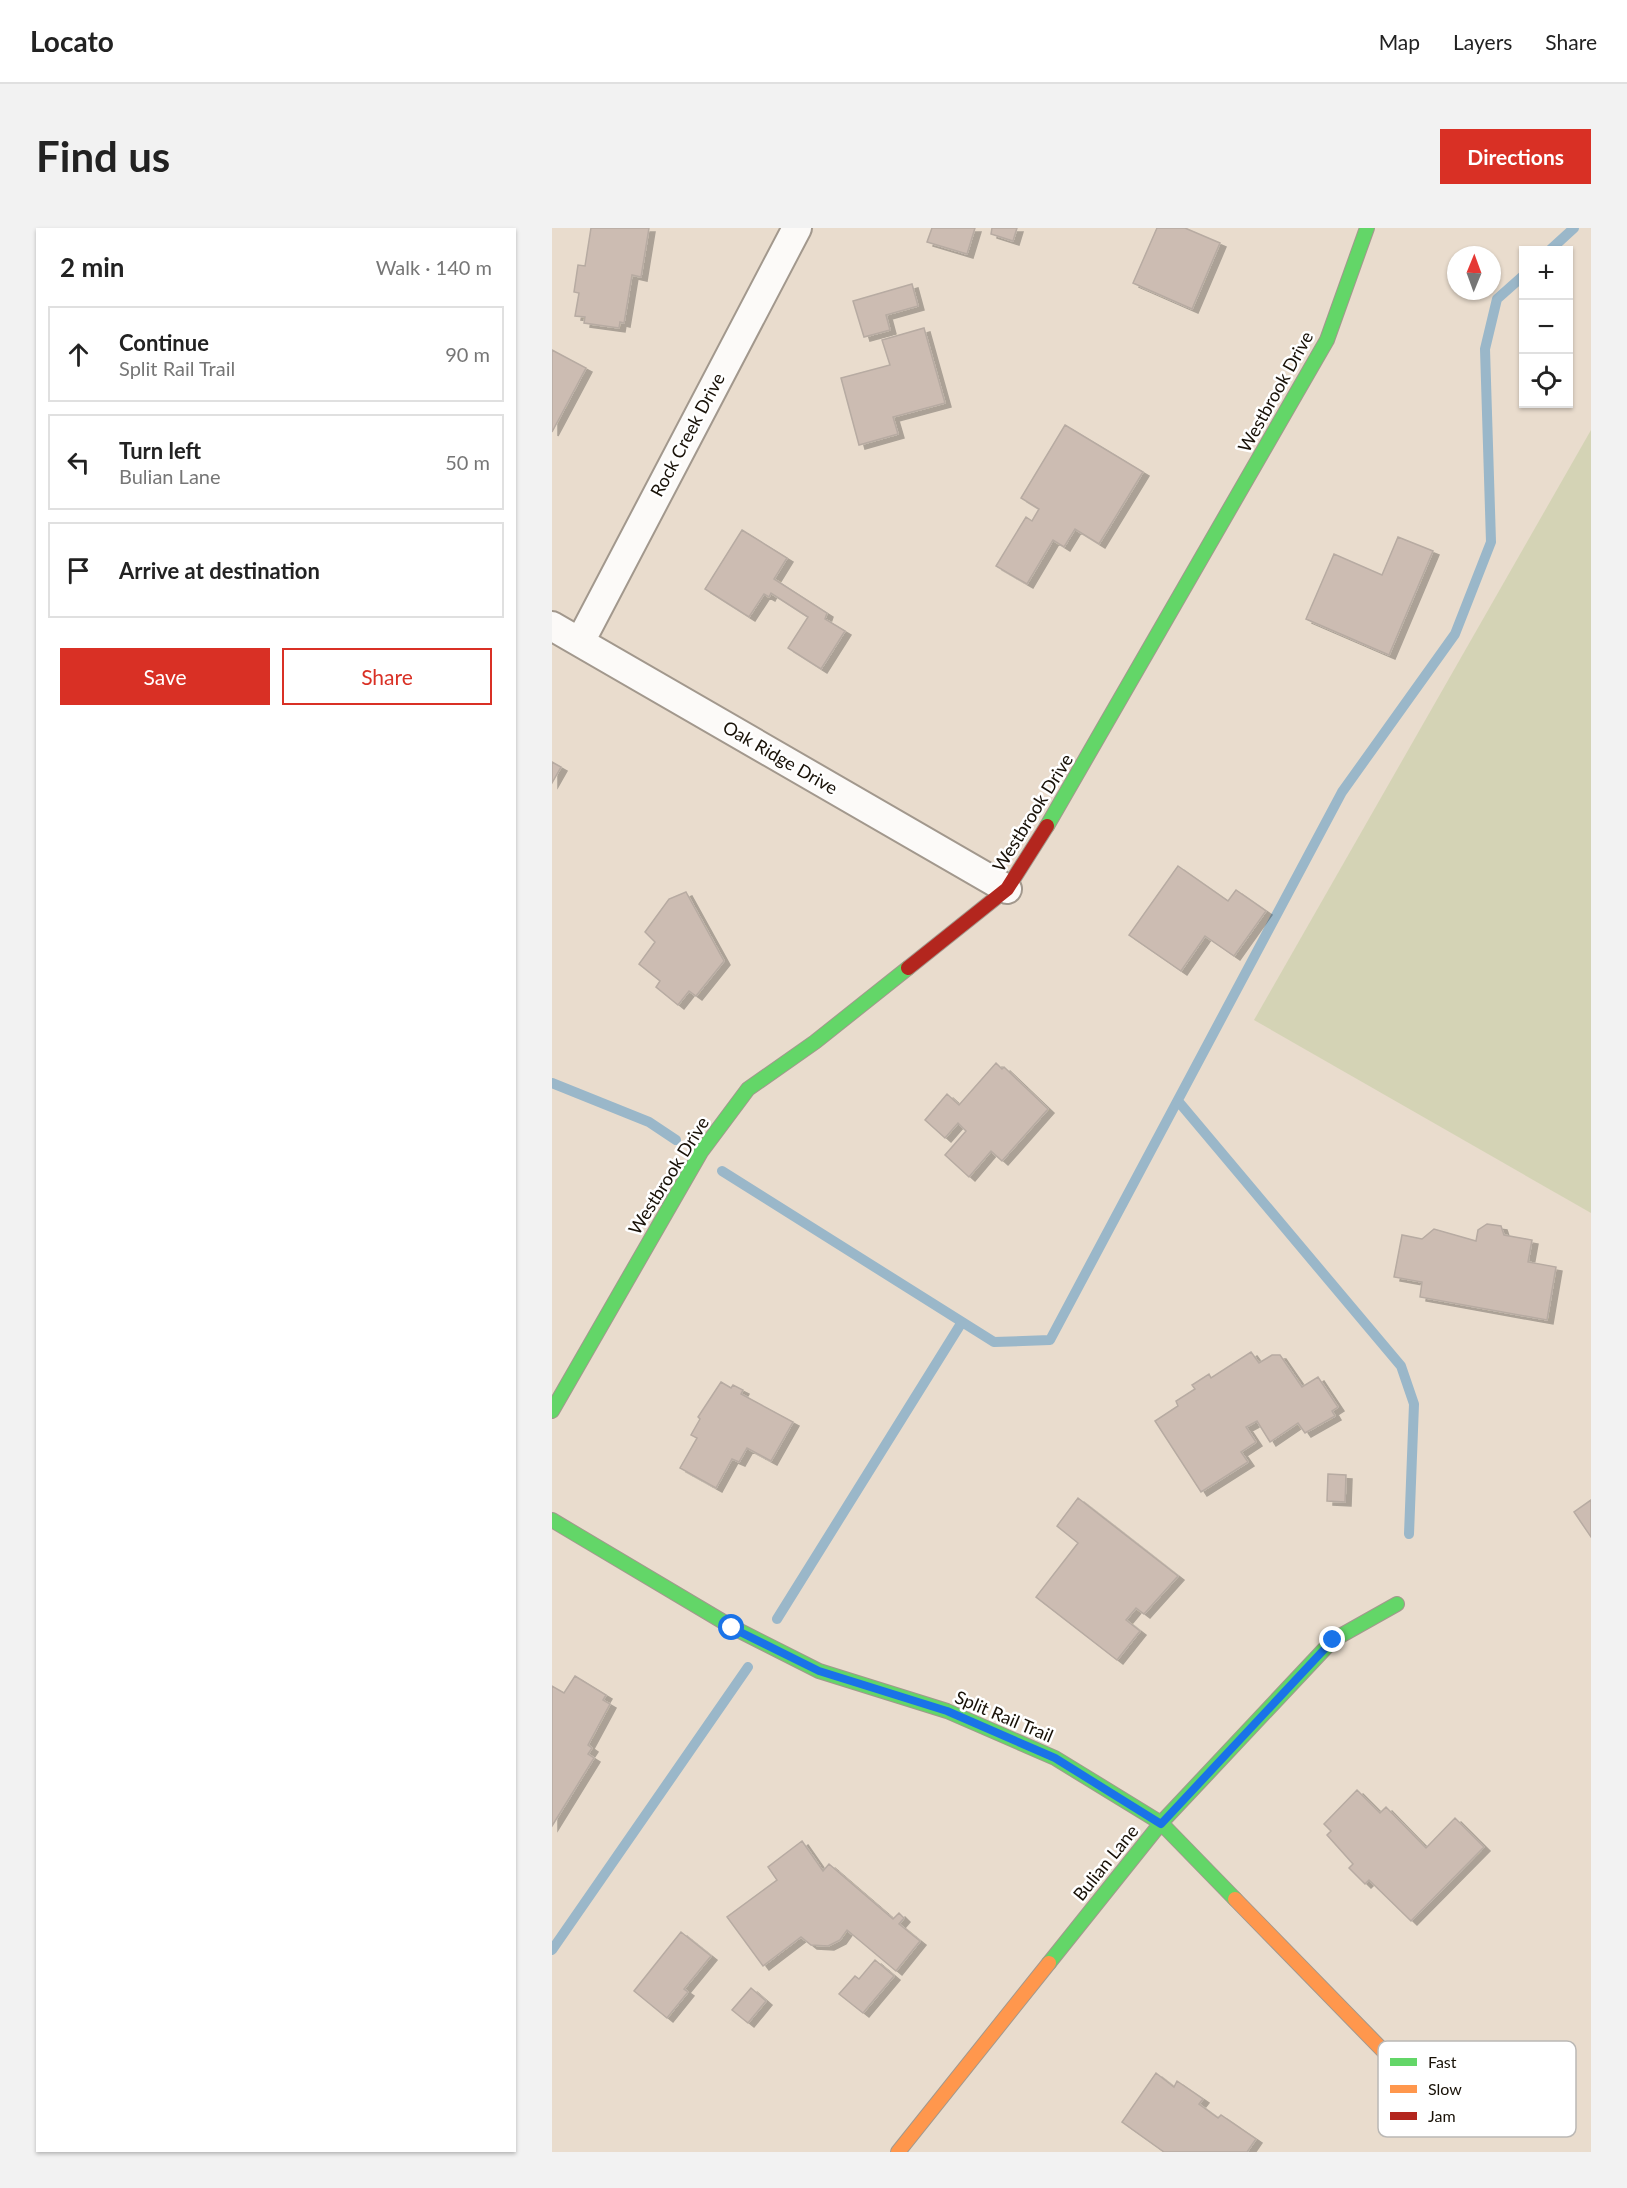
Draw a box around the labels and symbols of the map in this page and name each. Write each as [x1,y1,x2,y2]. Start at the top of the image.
north arrow [1447,246,1501,300]
street label: Westbrook Drive [1233,327,1317,456]
street label: Rock Creek Drive [645,369,729,500]
street label: Oak Ridge Drive [719,715,842,799]
street label: Westbrook Drive [987,750,1077,875]
street label: Westbrook Drive [623,1113,713,1238]
route start [718,1614,744,1640]
route end [1319,1626,1345,1652]
street label: Split Rail Trail [952,1686,1057,1747]
street label: Bulian Lane [1068,1820,1143,1905]
legend [1378,2041,1576,2137]
text: Fast [1428,2052,1457,2071]
text: Slow [1428,2079,1462,2098]
text: Jam [1428,2106,1456,2125]

